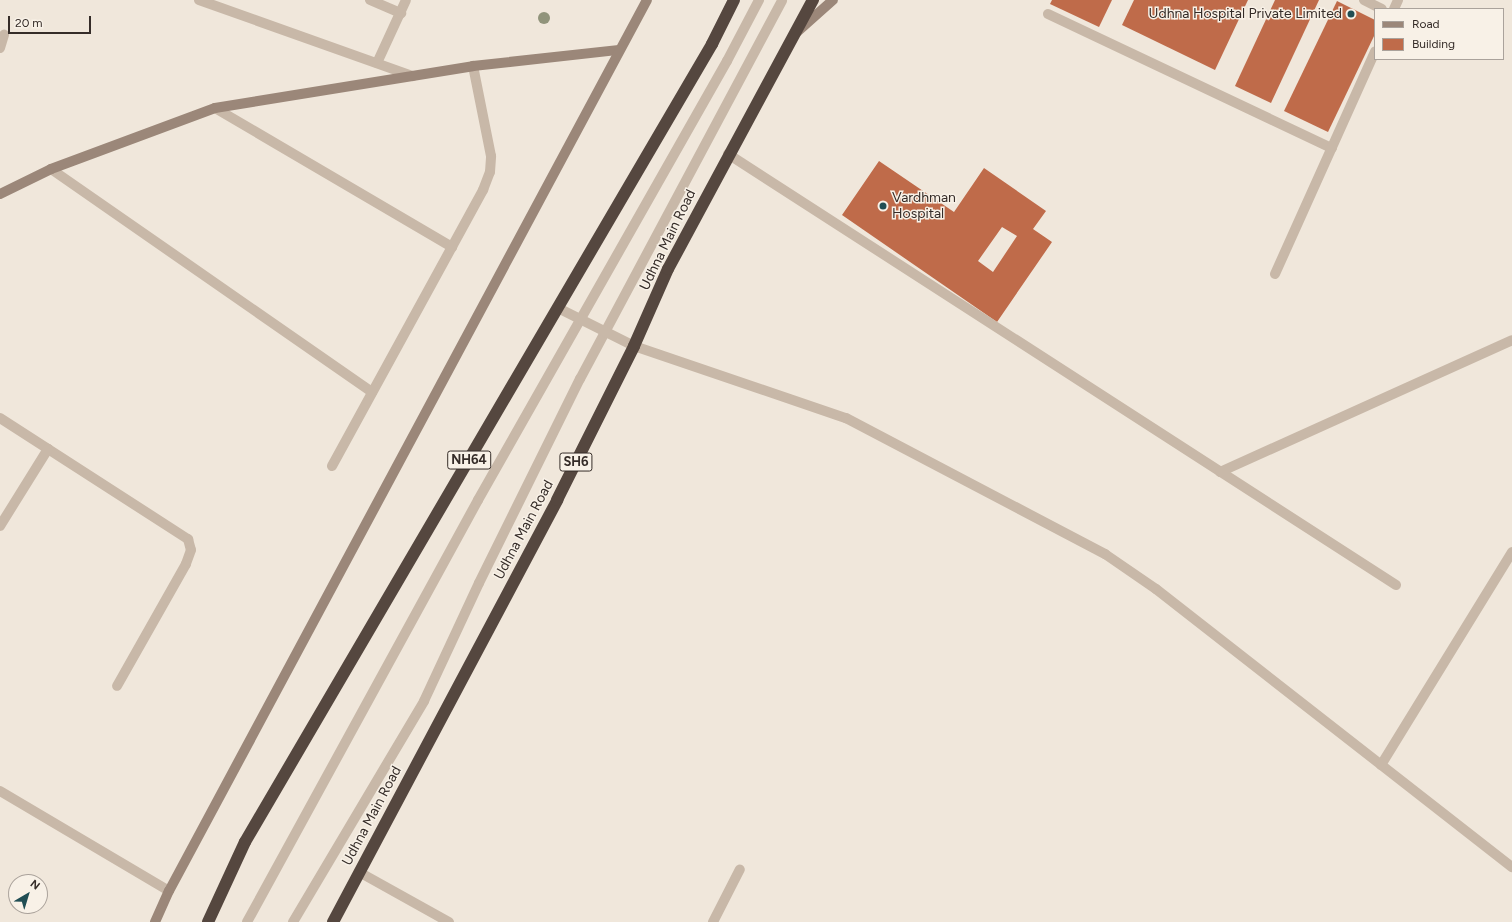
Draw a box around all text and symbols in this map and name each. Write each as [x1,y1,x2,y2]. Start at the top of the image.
place label: Udhna Hospital Private Limited [1149,6,1342,22]
scale bar [10,8,93,34]
marker: Udhna Hospital Private Limited [1345,8,1357,20]
legend [1374,8,1504,60]
text: 20 m [15,16,43,30]
text: Road [1412,17,1440,31]
text: Building [1412,37,1455,51]
street label: Udhna Main Road [636,187,700,293]
place label: Vardhman Hospital [892,190,956,222]
marker: Vardhman Hospital [877,200,889,212]
road number: NH64 [447,449,491,471]
road number: SH6 [559,451,593,473]
street label: Udhna Main Road [491,477,557,583]
street label: Udhna Main Road [339,763,405,869]
north arrow [8,874,48,914]
text: N [28,877,42,893]

